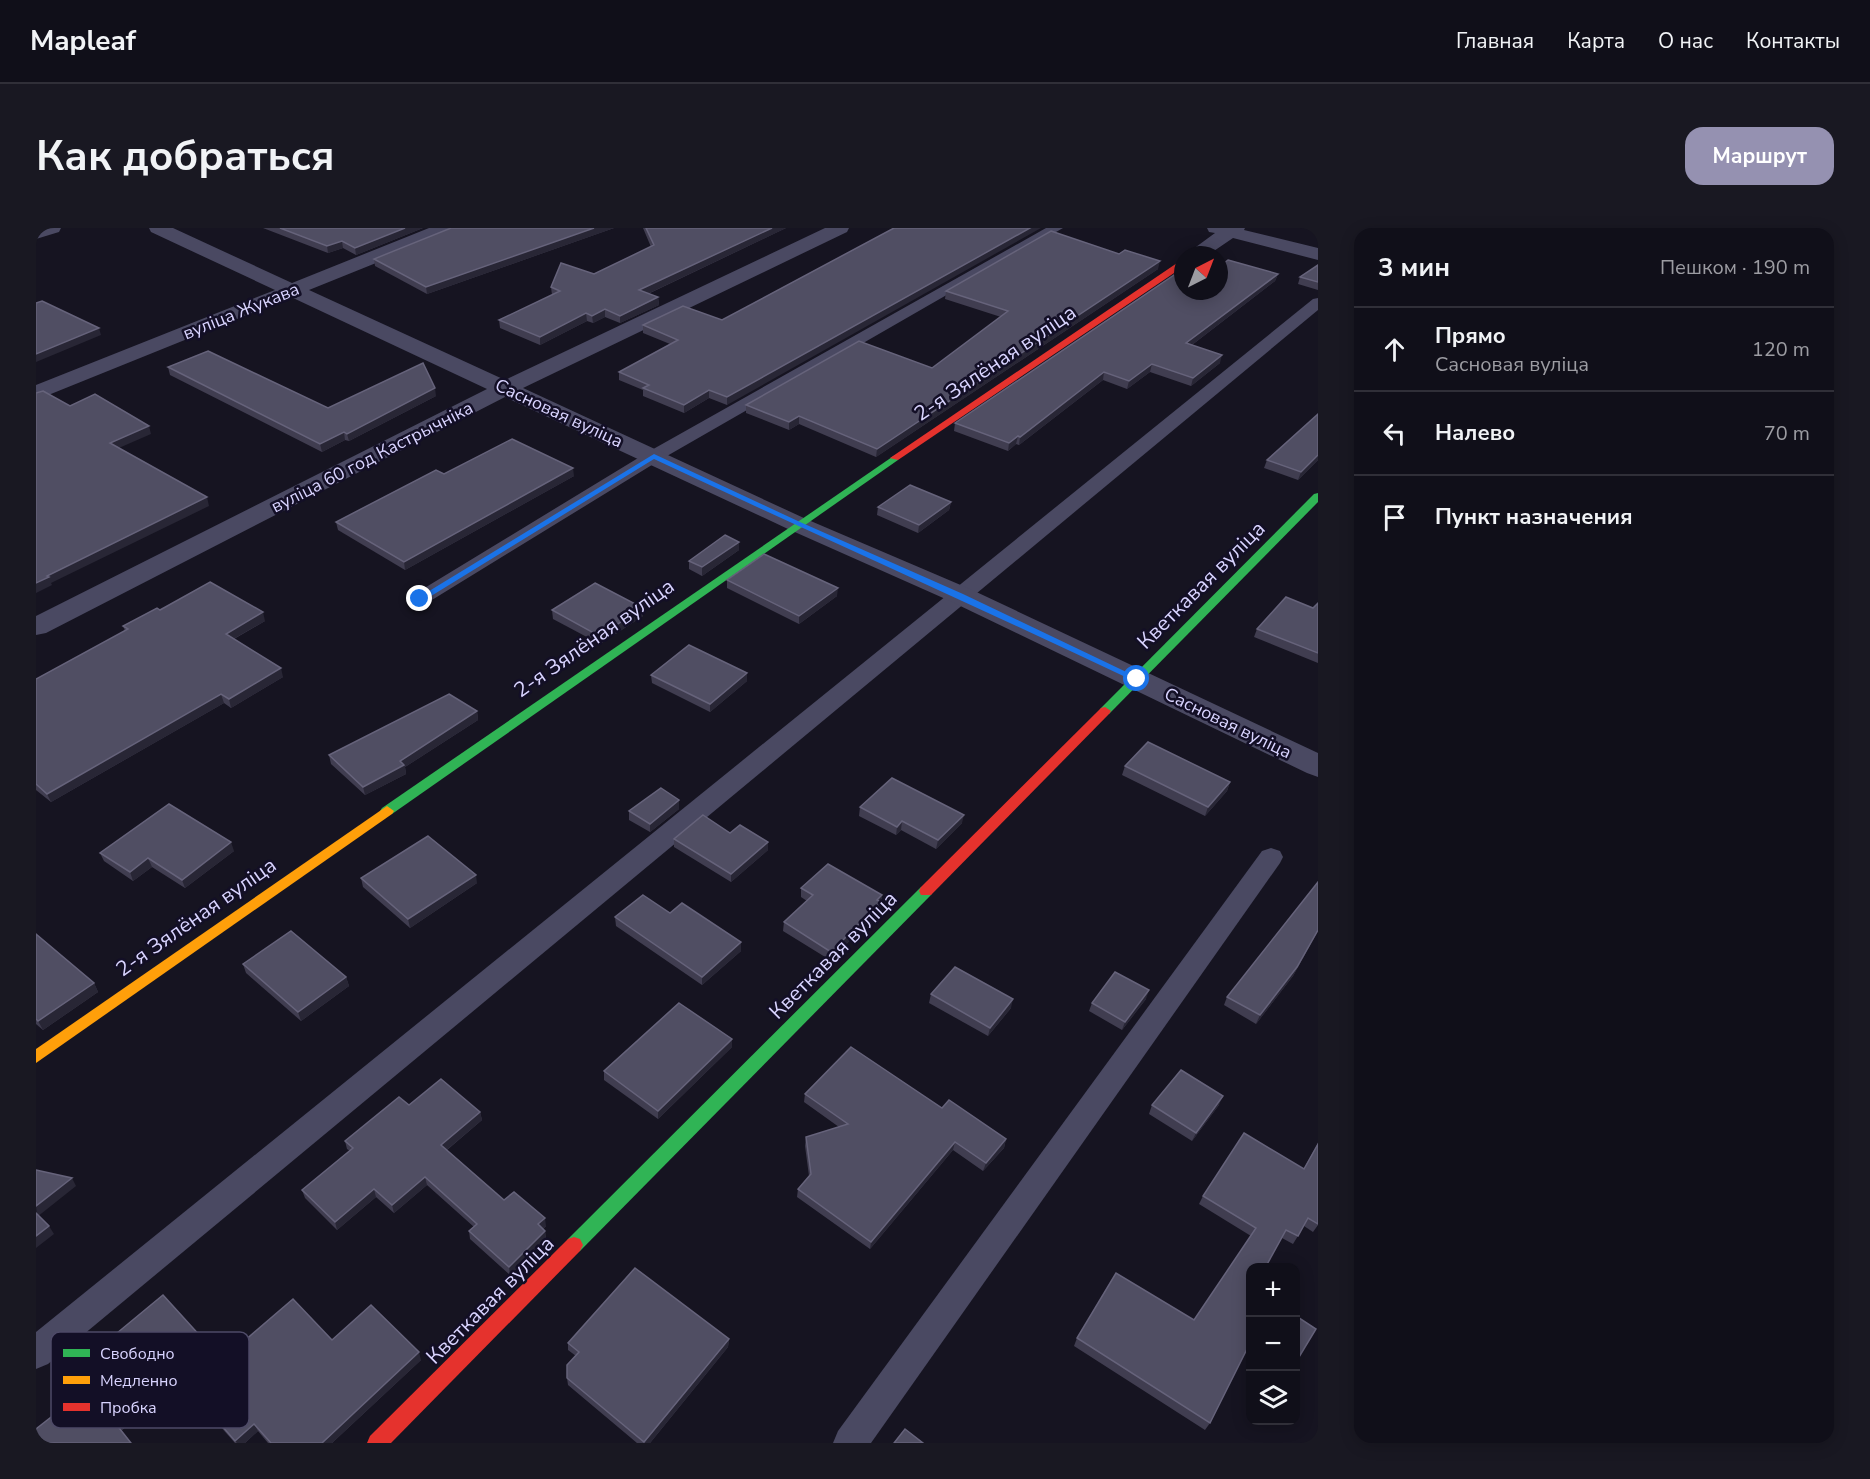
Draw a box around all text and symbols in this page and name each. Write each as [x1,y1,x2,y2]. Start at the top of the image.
text: Mapleaf [30,22,136,60]
text: Главная [1456,27,1534,55]
text: Карта [1567,27,1625,55]
text: О нас [1658,27,1713,55]
text: Контакты [1746,27,1840,55]
button: Маршрут [1685,127,1834,185]
text: Как добраться [36,128,335,185]
north arrow [1174,246,1228,300]
text: 3 мин [1378,250,1450,285]
text: Пешком · 190 m [1660,254,1810,281]
street label: вуліца Жукава [179,277,303,345]
street label: 2-я Зялёная вуліца [909,298,1081,428]
text: Прямо [1435,321,1506,351]
icon: ahead [1378,333,1411,366]
text: 120 m [1752,336,1810,363]
text: Сасновая вуліца [1435,351,1589,378]
street label: Сасновая вуліца [491,373,627,453]
street label: вуліца 60 год Кастрычніка [267,396,477,518]
icon: left [1378,417,1411,450]
text: Налево [1435,418,1515,448]
text: 70 m [1764,420,1810,447]
icon: arrive [1378,501,1411,534]
text: Пункт назначения [1435,502,1633,532]
street label: Кветкавая вуліца [1131,515,1271,655]
street label: 2-я Зялёная вуліца [508,572,680,704]
route end [406,585,432,611]
route start [1123,665,1149,691]
street label: Сасновая вуліца [1160,682,1296,764]
street label: 2-я Зялёная вуліца [110,851,282,983]
street label: Кветкавая вуліца [763,885,903,1025]
street label: Кветкавая вуліца [420,1230,560,1370]
map controls [1246,1263,1300,1425]
button: + [1246,1263,1300,1317]
button: − [1246,1317,1300,1371]
legend [51,1332,249,1428]
text: Свободно [100,1343,175,1365]
text: Медленно [100,1370,178,1392]
button: layers [1246,1371,1300,1425]
text: Пробка [100,1397,157,1419]

